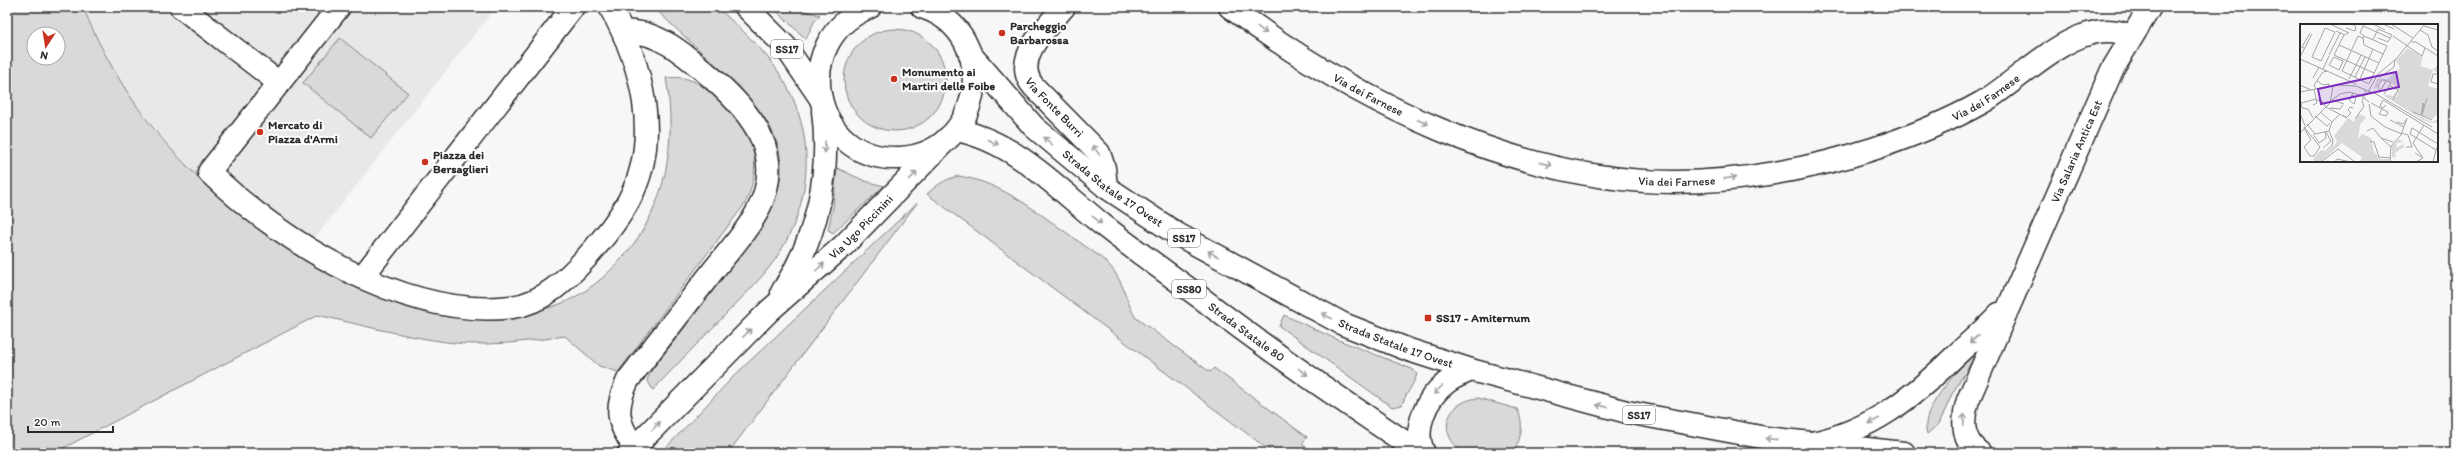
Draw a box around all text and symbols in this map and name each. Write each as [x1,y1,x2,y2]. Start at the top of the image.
place label: Parcheggio Barbarossa [1010,19,1069,47]
inset map [2300,24,2438,162]
north arrow [26,26,66,66]
one-way arrow [1256,26,1267,34]
marker: Parcheggio Barbarossa [997,28,1007,38]
road number: SS17 [771,40,803,58]
text: N [39,48,49,62]
place label: Monumento ai Martiri delle Foibe [902,65,996,93]
street label: Via dei Farnese [1331,70,1406,119]
street label: Via dei Farnese [1950,71,2022,124]
marker: Monumento ai Martiri delle Foibe [889,74,899,84]
street label: Via Fonte Burri [1022,75,1086,140]
street label: Via Salaria Antica Est [2048,97,2105,205]
place label: Mercato di Piazza d'Armi [268,118,338,146]
one-way arrow [1417,118,1429,126]
marker: Mercato di Piazza d'Armi [255,127,265,137]
one-way arrow [1043,136,1054,145]
one-way arrow [987,139,999,146]
one-way arrow [821,140,829,153]
one-way arrow [1092,145,1100,156]
street label: Strada Statale 17 Ovest [1060,147,1166,230]
place label: Piazza dei Bersaglieri [433,148,488,177]
marker: Piazza dei Bersaglieri [420,157,430,167]
one-way arrow [1539,161,1552,168]
one-way arrow [908,171,917,181]
street label: Via dei Farnese [1638,173,1716,189]
one-way arrow [1723,174,1736,182]
street label: Via Ugo Piccinini [826,192,896,262]
one-way arrow [1091,216,1102,224]
road number: SS17 [1168,229,1200,247]
one-way arrow [1207,250,1219,257]
one-way arrow [814,263,824,272]
road number: SS80 [1172,280,1206,298]
street label: Strada Statale 80 [1206,299,1287,365]
place label: SS17 - Amiternum [1436,311,1530,325]
one-way arrow [1321,312,1333,319]
marker: SS17 - Amiternum [1423,313,1433,323]
street label: Strada Statale 17 Ovest [1336,316,1455,371]
one-way arrow [742,328,752,338]
one-way arrow [1969,334,1979,344]
one-way arrow [1297,368,1308,376]
one-way arrow [1433,385,1443,395]
one-way arrow [1596,402,1609,409]
road number: SS17 [1623,406,1655,424]
scale bar [28,408,113,434]
one-way arrow [1961,414,1968,427]
text: 20 m [34,415,61,429]
one-way arrow [1868,418,1880,425]
one-way arrow [651,421,661,431]
one-way arrow [1765,435,1778,443]

